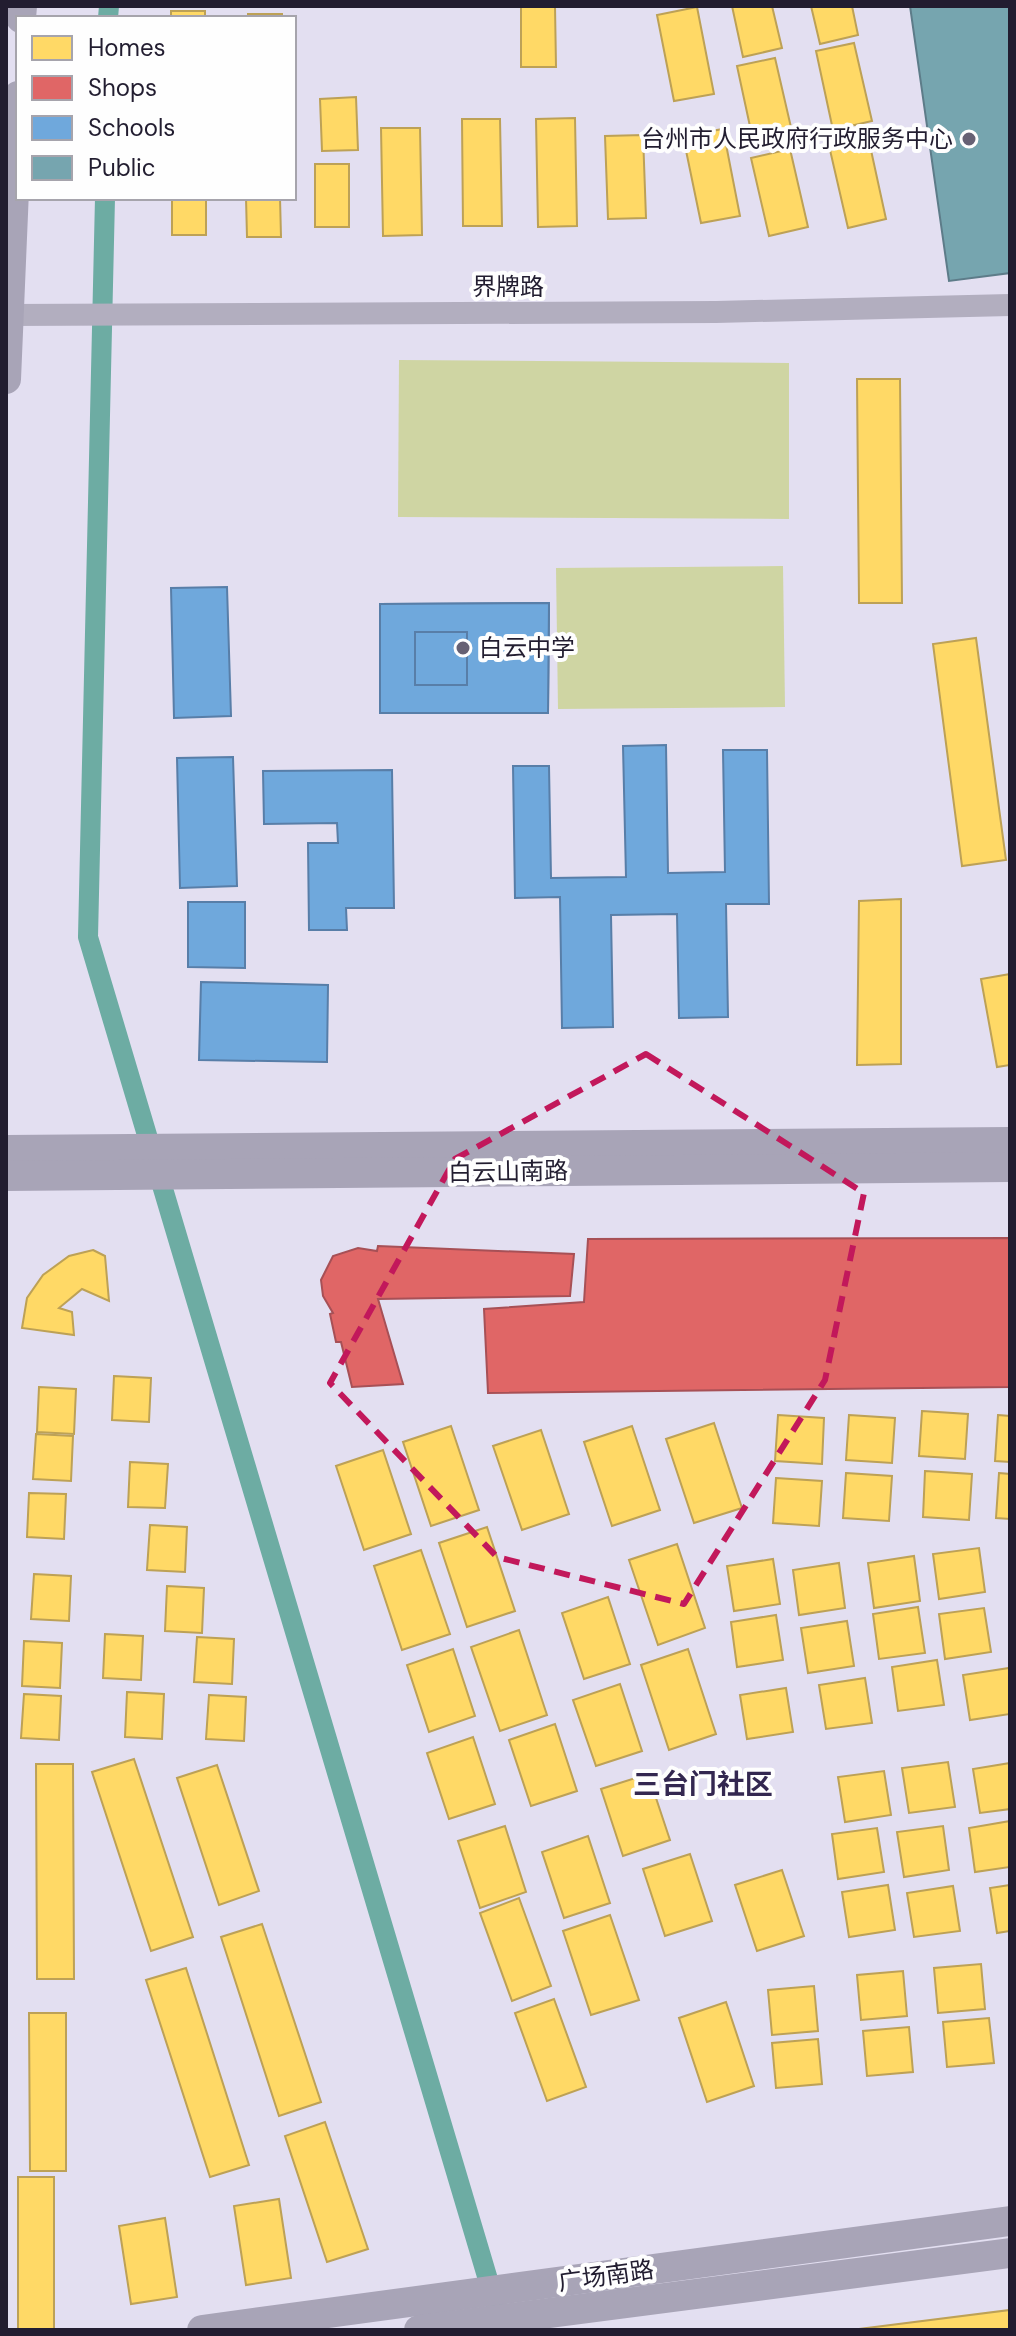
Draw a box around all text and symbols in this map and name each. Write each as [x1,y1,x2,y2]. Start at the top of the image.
legend [16,16,296,200]
text: Homes [88,32,166,63]
text: Shops [88,72,157,103]
text: Schools [88,112,175,143]
place label: 台州市人民政府行政服务中心 [641,123,953,154]
marker: 台州市人民政府行政服务中心 [960,130,978,148]
text: Public [88,152,156,183]
street label: 界牌路 [472,271,544,302]
place label: 白云中学 [479,632,575,663]
marker: 白云中学 [454,639,472,657]
street label: 白云山南路 [448,1155,568,1188]
district label: 三台门社区 [633,1766,773,1803]
street label: 广场南路 [556,2253,656,2298]

